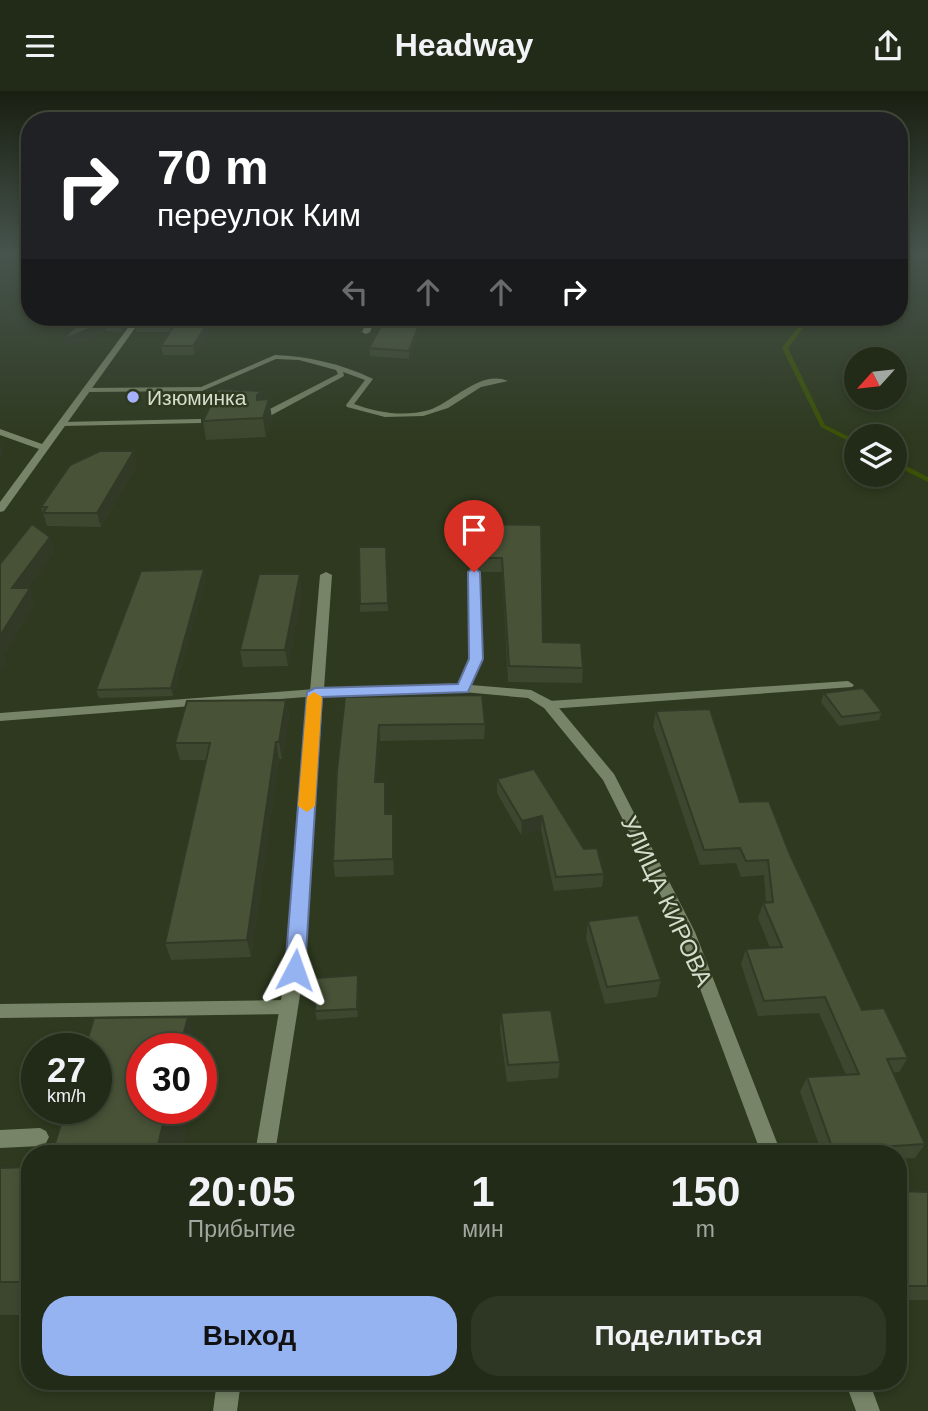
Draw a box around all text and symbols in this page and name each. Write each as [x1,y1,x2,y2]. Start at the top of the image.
icon: menu [21,27,59,65]
text: Headway [395,27,533,63]
icon: share [869,27,907,65]
icon: right [42,140,133,231]
text: 70 m [157,140,269,194]
text: переулок Ким [157,197,361,233]
icon: left [336,273,374,311]
icon: ahead [409,273,447,311]
icon: ahead [482,273,520,311]
icon: right [555,273,593,311]
north arrow [844,347,906,409]
map controls [844,347,907,487]
place label: Изюминка [147,386,247,409]
marker: Изюминка [125,389,141,405]
button: layers [844,424,907,487]
pin [444,500,504,572]
icon: arrive [455,511,493,549]
street label: УЛИЦА КИРОВА [616,812,718,990]
position arrow [258,933,332,1007]
speed limit sign: 30 [126,1033,217,1124]
text: 27 [47,1050,86,1089]
text: km/h [47,1086,86,1106]
text: 20:05 [188,1168,295,1215]
text: 1 [471,1168,495,1215]
text: 150 [670,1168,740,1215]
text: Прибытие [188,1216,296,1242]
text: мин [462,1216,504,1242]
text: m [696,1216,715,1242]
button: Выход [42,1296,457,1376]
button: Поделиться [471,1296,886,1376]

